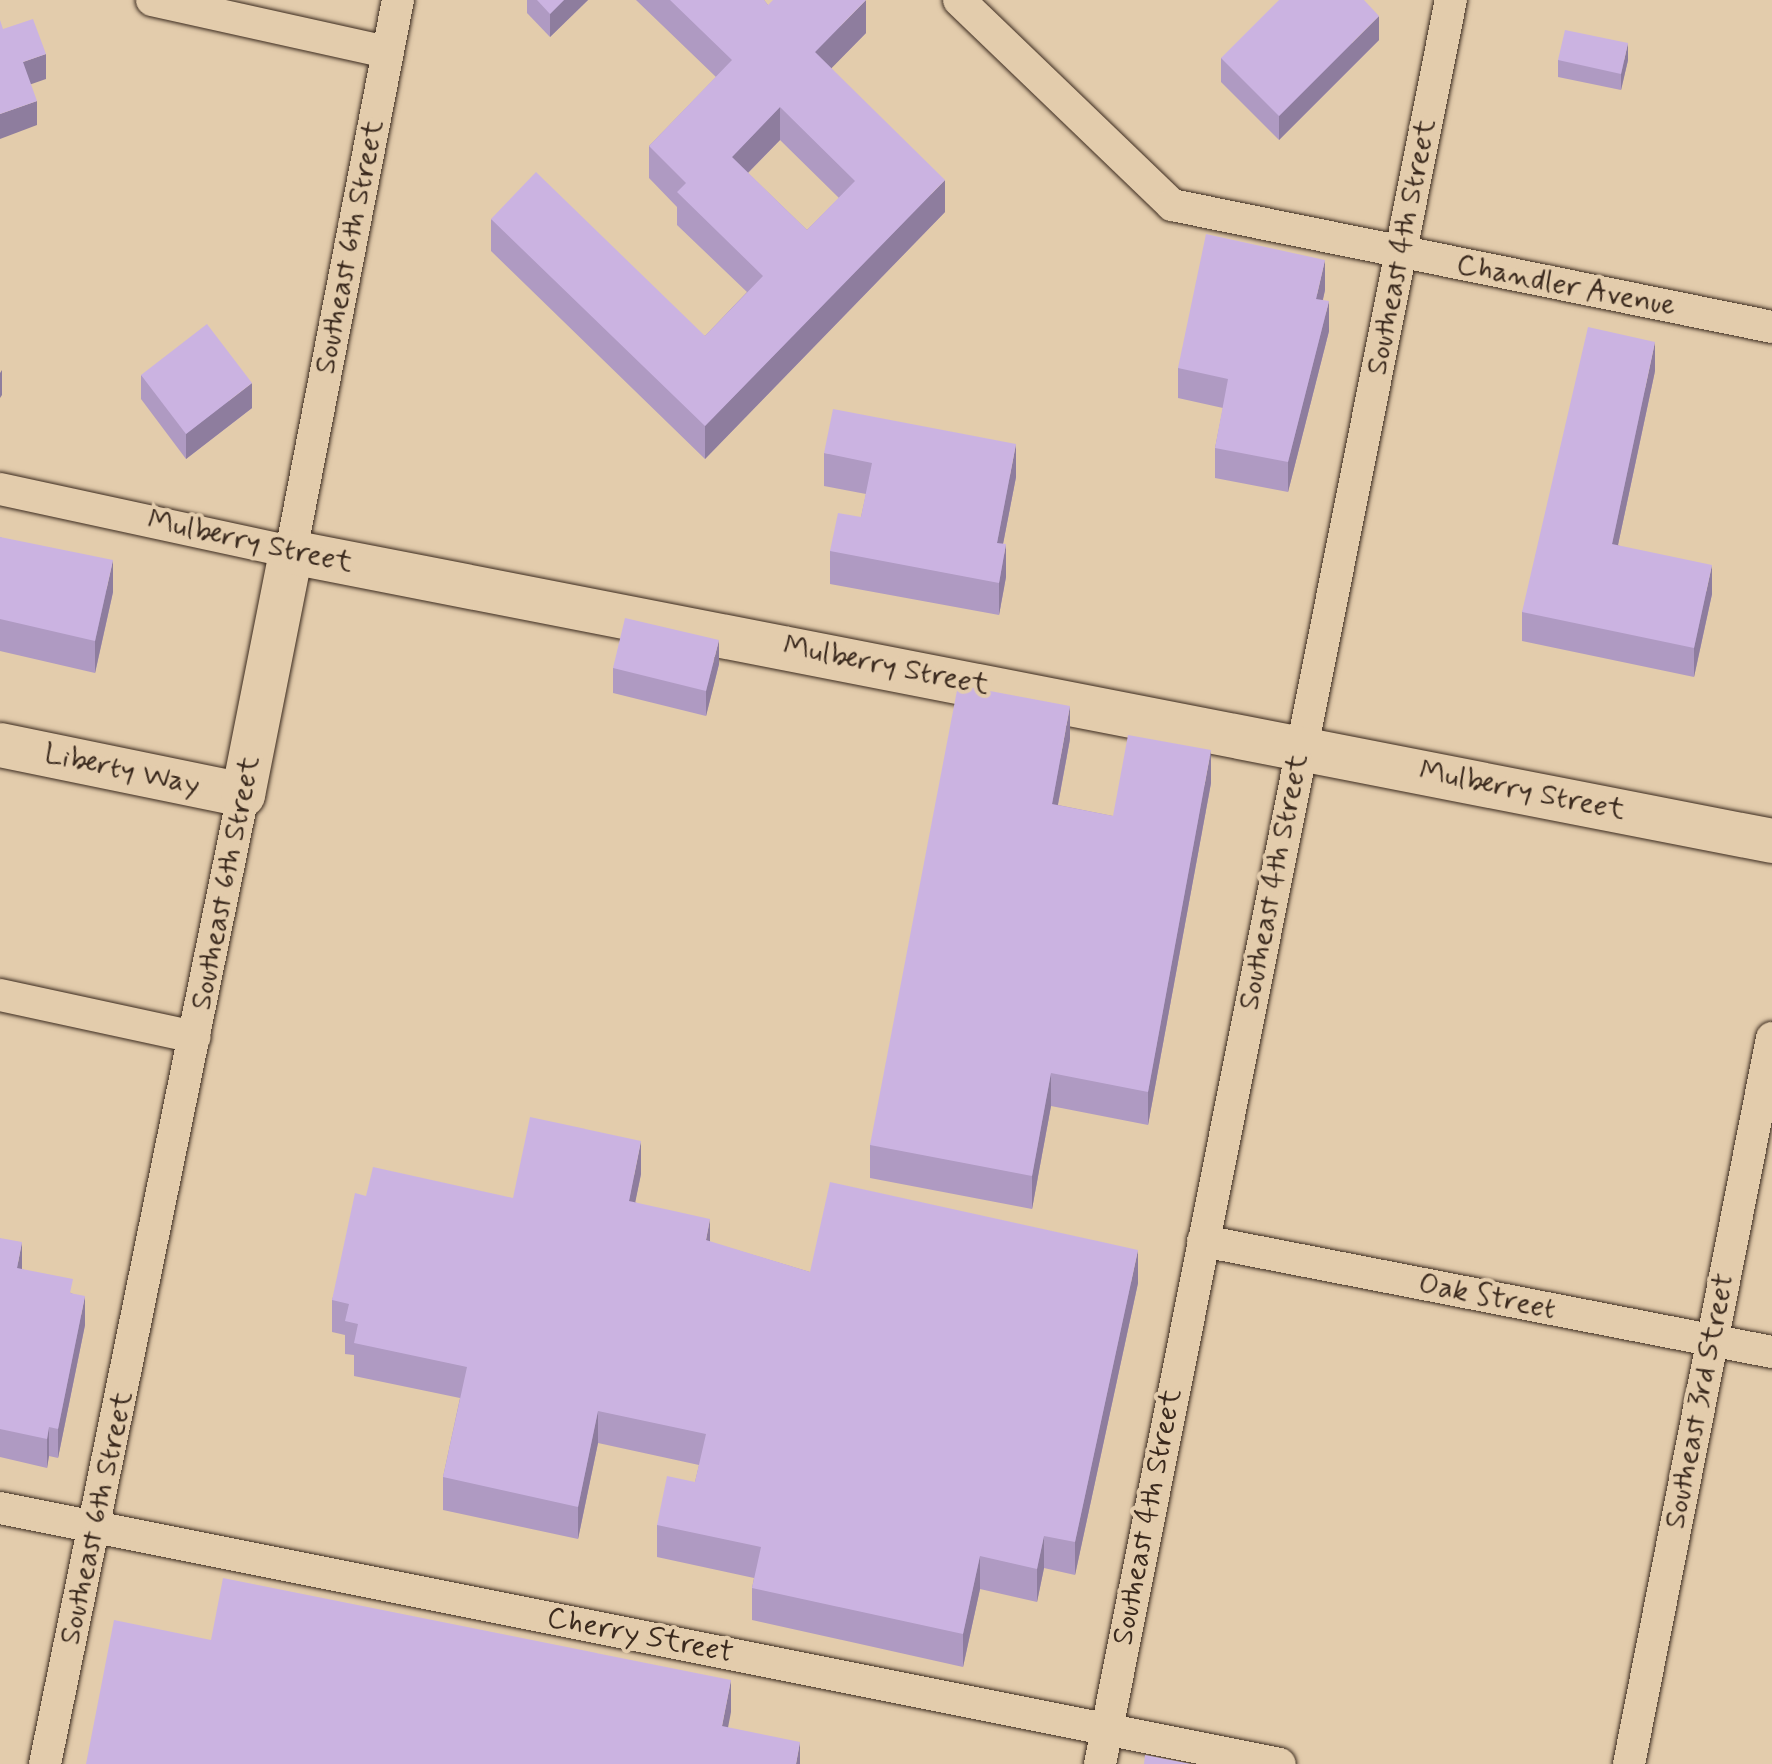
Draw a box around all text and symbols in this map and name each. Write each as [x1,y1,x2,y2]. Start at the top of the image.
street label: Southeast 4th Street [1360,116,1444,378]
street label: Southeast 6th Street [308,117,392,377]
street label: Chandler Avenue [1451,247,1681,325]
street label: Mulberry Street [144,503,356,581]
street label: Mulberry Street [780,628,992,704]
street label: Liberty Way [41,736,203,804]
street label: Southeast 4th Street [1232,751,1316,1013]
street label: Southeast 6th Street [184,753,268,1013]
street label: Mulberry Street [1416,753,1628,829]
street label: Oak Street [1413,1266,1561,1328]
street label: Southeast 3rd Street [1658,1271,1742,1531]
street label: Southeast 4th Street [1106,1386,1190,1648]
street label: Southeast 6th Street [53,1388,141,1648]
street label: Cherry Street [544,1600,736,1672]

